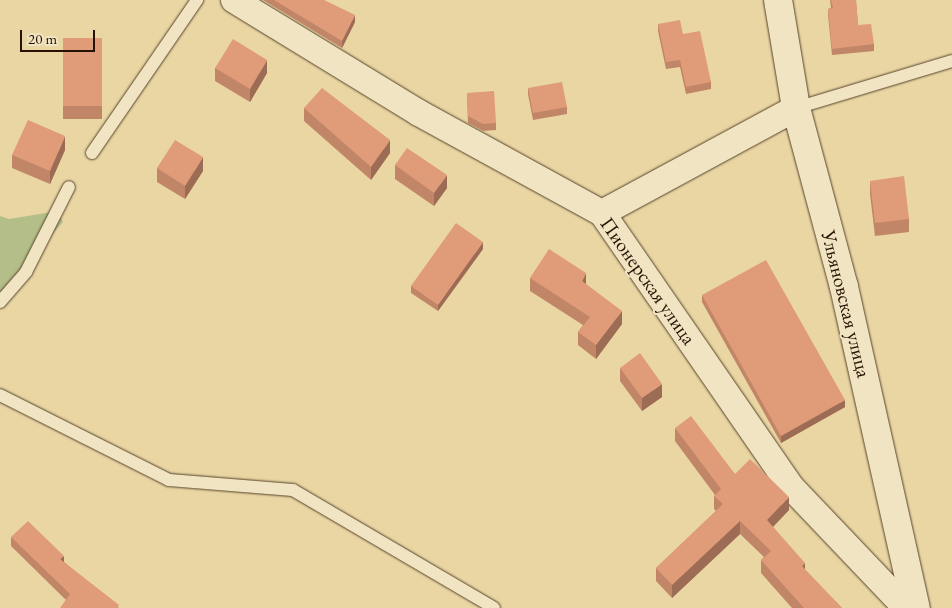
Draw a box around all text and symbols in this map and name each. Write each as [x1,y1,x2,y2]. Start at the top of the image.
scale bar [22,20,98,52]
text: 20 m [28,29,57,48]
street label: Пионерская улица [595,213,701,349]
street label: Ульяновская улица [816,228,876,380]

